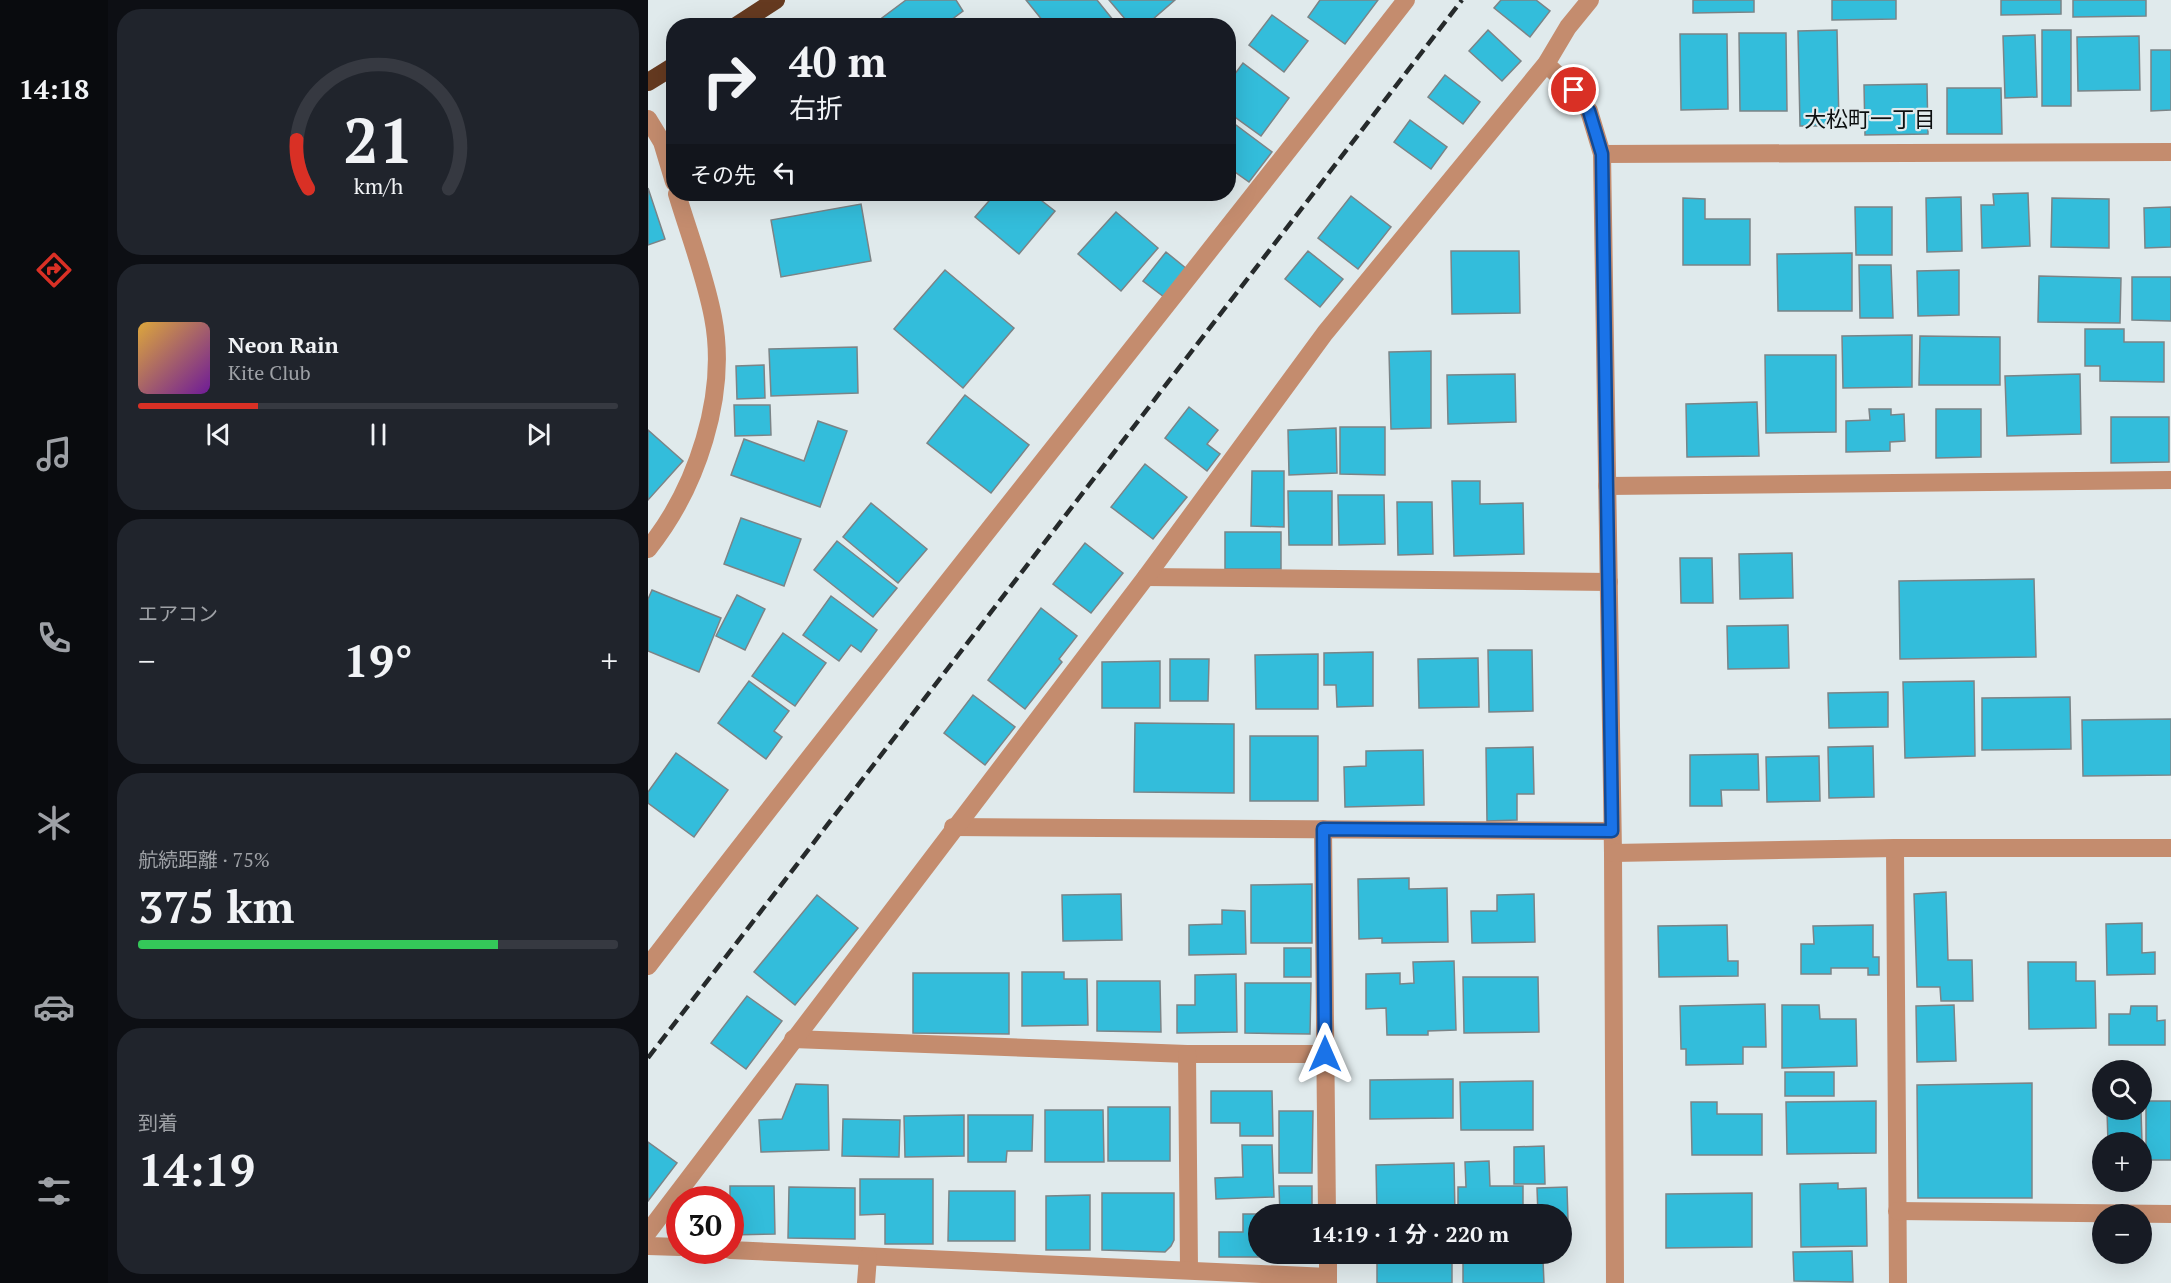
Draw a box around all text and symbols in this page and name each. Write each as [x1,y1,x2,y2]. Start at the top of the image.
text: 40 m [789,33,887,89]
icon: right [690,42,768,120]
pin [1548,64,1599,115]
text: 14:18 [19,71,89,107]
icon: arrive [1557,73,1590,106]
text: 右折 [789,90,843,126]
text: 21 [343,98,413,181]
district label: 大松町一丁目 [1804,104,1936,133]
icon: left [768,156,801,189]
text: その先 [690,160,756,189]
text: km/h [353,172,403,200]
icon: directions [33,249,75,291]
text: Neon Rain [228,330,339,359]
text: Kite Club [228,359,311,386]
icon: previous [202,418,235,451]
icon: pause [362,418,395,451]
icon: next [522,418,555,451]
icon: music [33,433,75,475]
text: エアコン [138,600,218,627]
icon: phone [33,617,75,659]
text: 19° [343,630,413,690]
text: − [138,639,156,682]
text: + [600,639,618,682]
icon: climate [33,802,75,844]
text: 航続距離 · 75% [138,846,270,873]
text: 375 km [138,876,294,936]
icon: car [33,986,75,1028]
position arrow [1293,1022,1357,1086]
map controls [2092,1060,2152,1264]
button: search [2092,1060,2152,1120]
text: 到着 [138,1109,178,1136]
button: + [2092,1132,2152,1192]
text: 14:19 [138,1139,255,1199]
icon: filters [33,1170,75,1212]
speed limit sign: 30 [666,1186,744,1264]
button: − [2092,1204,2152,1264]
text: 14:19 · 1 分 · 220 m [1311,1219,1509,1248]

